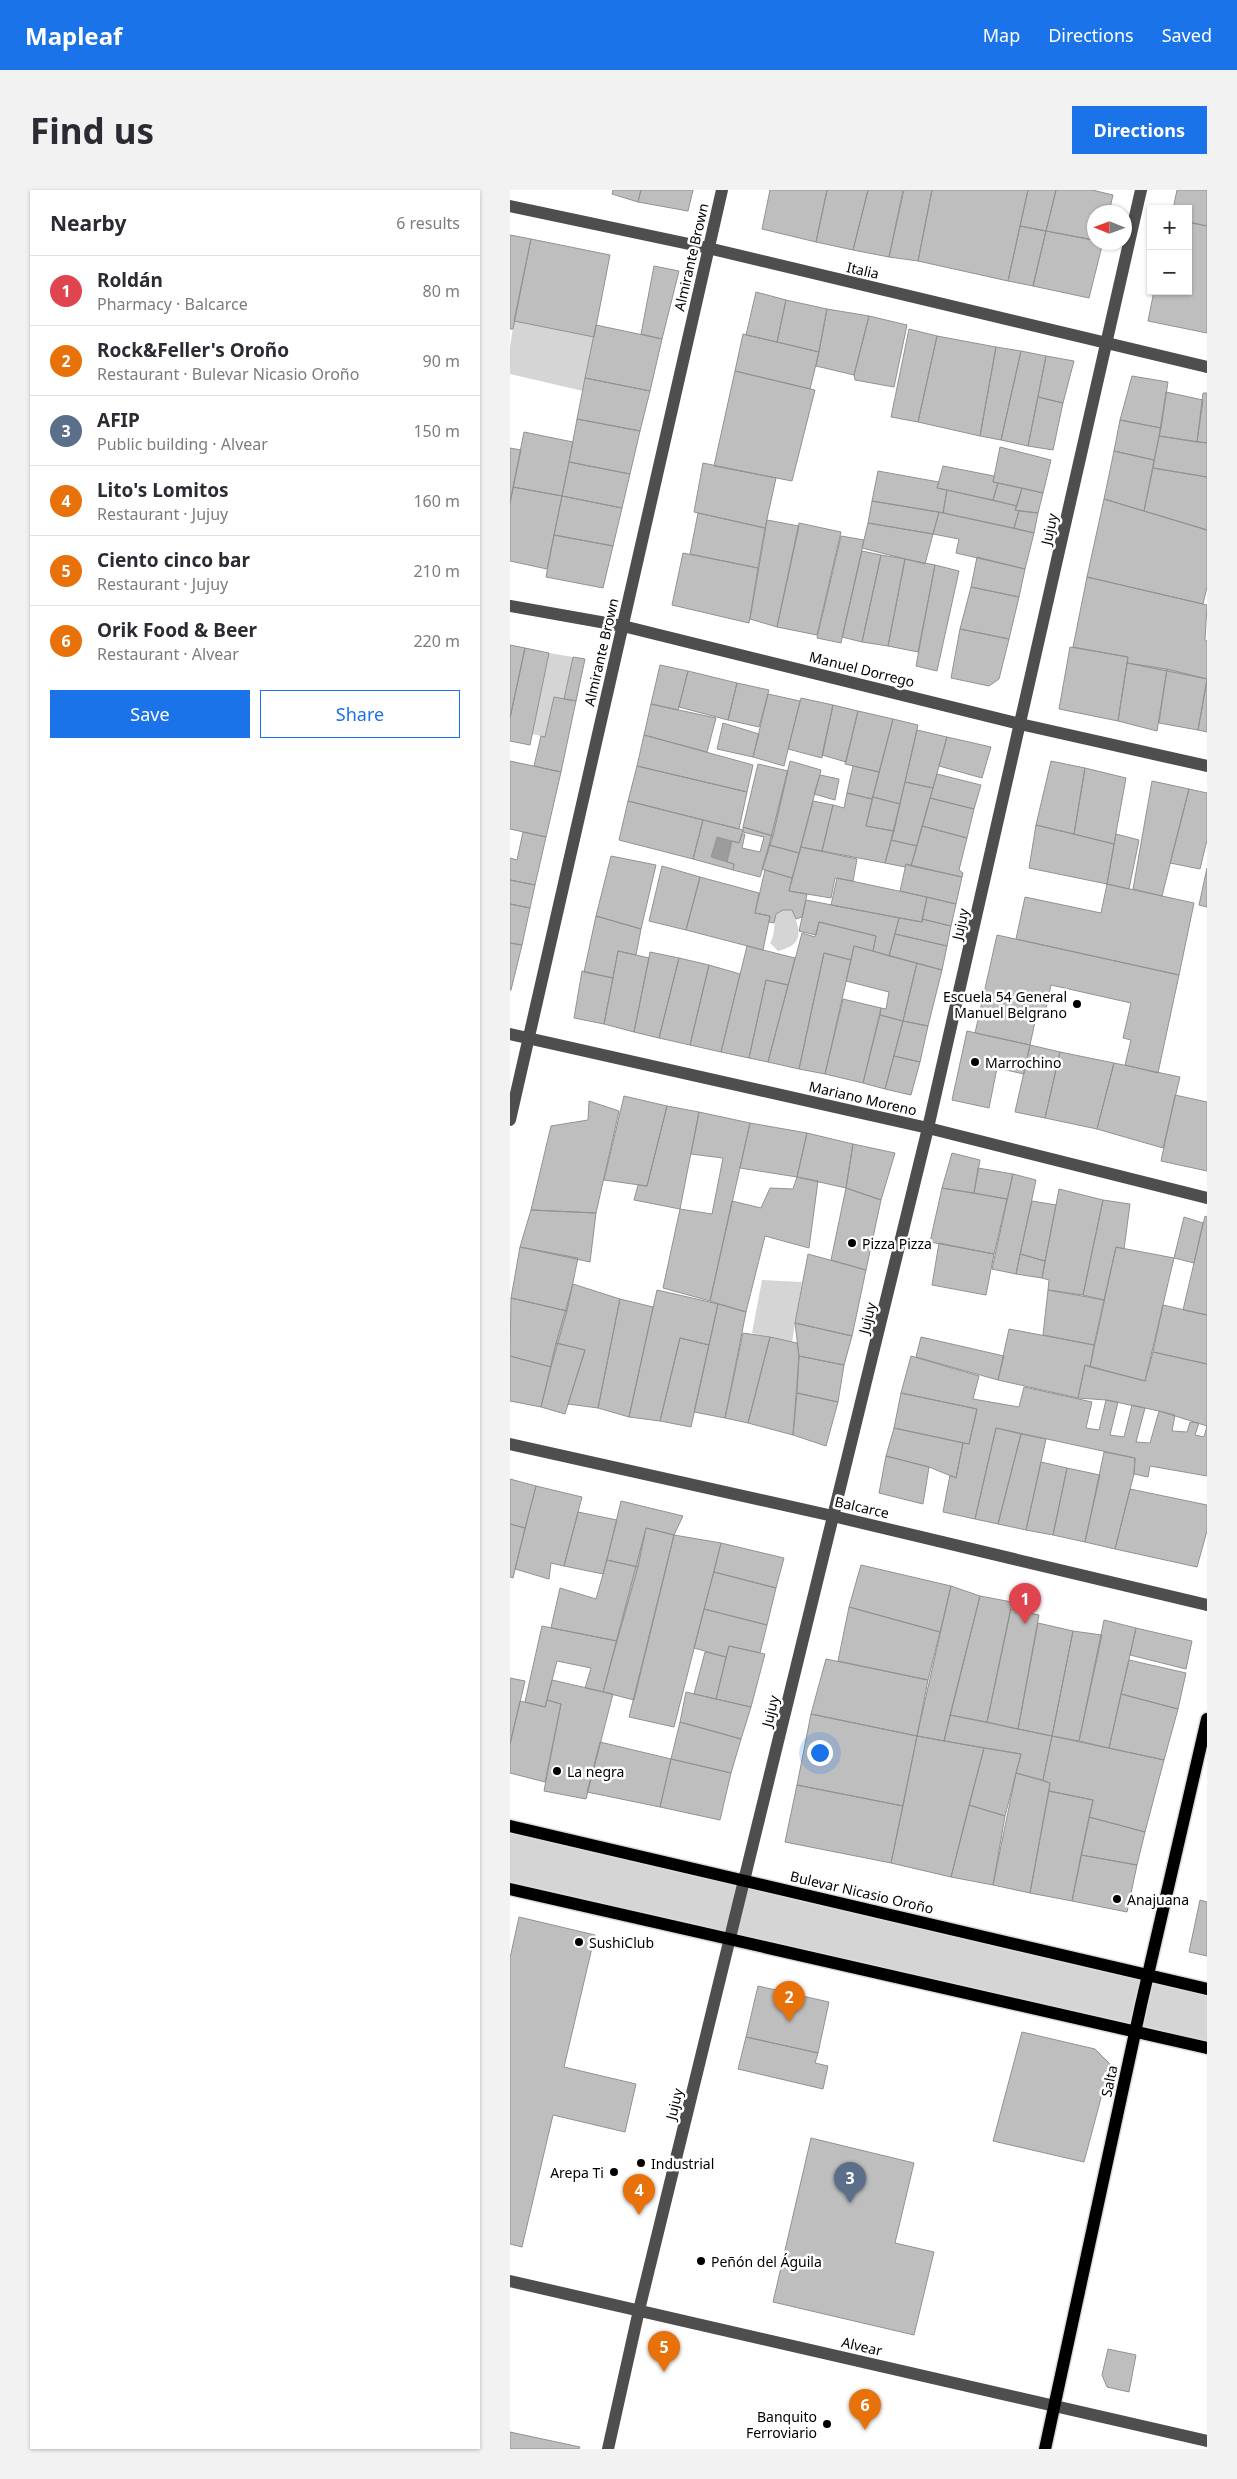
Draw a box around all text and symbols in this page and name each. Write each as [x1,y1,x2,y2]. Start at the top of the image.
text: Mapleaf [25,19,122,52]
text: Map [983,23,1020,47]
text: Directions [1048,23,1134,47]
text: Saved [1162,23,1212,47]
button: Directions [1072,106,1207,154]
text: Find us [30,107,154,154]
street label: Almirante Brown [669,201,713,313]
north arrow [1087,205,1132,250]
map controls [1147,205,1192,295]
button: + [1147,205,1192,250]
text: Nearby [50,209,126,237]
text: 6 results [396,212,460,234]
button: − [1147,250,1192,295]
street label: Italia [845,257,881,283]
text: Roldán [97,267,163,293]
text: 1 [61,280,71,302]
text: 80 m [423,280,460,302]
text: Pharmacy · Balcarce [97,293,248,315]
text: Rock&Feller's Oroño [97,337,289,363]
text: 2 [61,350,71,372]
text: 90 m [423,350,460,372]
text: Restaurant · Bulevar Nicasio Oroño [97,363,359,385]
text: AFIP [97,407,140,433]
text: 3 [61,420,71,442]
text: 150 m [413,420,460,442]
text: Public building · Alvear [97,433,268,455]
text: Lito's Lomitos [97,477,229,503]
text: 4 [61,490,71,512]
text: 160 m [413,490,460,512]
text: Restaurant · Jujuy [97,503,228,525]
street label: Jujuy [1036,511,1062,549]
text: Ciento cinco bar [97,547,250,573]
text: 5 [61,560,71,582]
text: 210 m [413,560,460,582]
text: Restaurant · Jujuy [97,573,228,595]
street label: Almirante Brown [579,596,623,708]
text: Orik Food & Beer [97,617,257,643]
text: 6 [61,630,71,652]
text: 220 m [413,630,460,652]
text: Restaurant · Alvear [97,643,239,665]
street label: Manuel Dorrego [807,647,917,691]
button: Save [50,690,250,738]
button: Share [260,690,460,738]
street label: Jujuy [947,906,973,944]
place label: Escuela 54 General Manuel Belgrano [943,987,1067,1022]
marker: Escuela 54 General Manuel Belgrano [1071,998,1083,1010]
place label: Marrochino [985,1053,1061,1072]
marker: Marrochino [969,1056,981,1068]
street label: Mariano Moreno [807,1076,919,1120]
place label: Pizza Pizza [862,1234,932,1253]
marker: Pizza Pizza [846,1237,858,1249]
street label: Jujuy [853,1299,880,1338]
street label: Balcarce [833,1492,891,1522]
pin: 1 [1009,1583,1041,1624]
street label: Jujuy [756,1692,783,1731]
your location [807,1740,833,1766]
place label: La negra [567,1762,624,1781]
marker: La negra [551,1765,563,1777]
street label: Bulevar Nicasio Oroño [788,1866,936,1918]
place label: Anajuana [1127,1890,1189,1909]
marker: Anajuana [1111,1893,1123,1905]
place label: SushiClub [589,1933,654,1952]
marker: SushiClub [573,1936,585,1948]
pin: 2 [773,1981,805,2022]
street label: Salta [1096,2063,1122,2099]
street label: Jujuy [660,2085,687,2124]
place label: Industrial [651,2154,714,2173]
marker: Industrial [635,2157,647,2169]
pin: 3 [834,2162,866,2203]
place label: Arepa Ti [550,2163,604,2182]
marker: Arepa Ti [608,2166,620,2178]
pin: 4 [623,2174,655,2215]
place label: Peñón del Águila [711,2252,822,2271]
marker: Peñón del Águila [695,2255,707,2267]
pin: 5 [648,2331,680,2372]
street label: Alvear [840,2332,884,2360]
pin: 6 [849,2389,881,2430]
place label: Banquito Ferroviario [746,2407,817,2442]
marker: Banquito Ferroviario [821,2418,833,2430]

